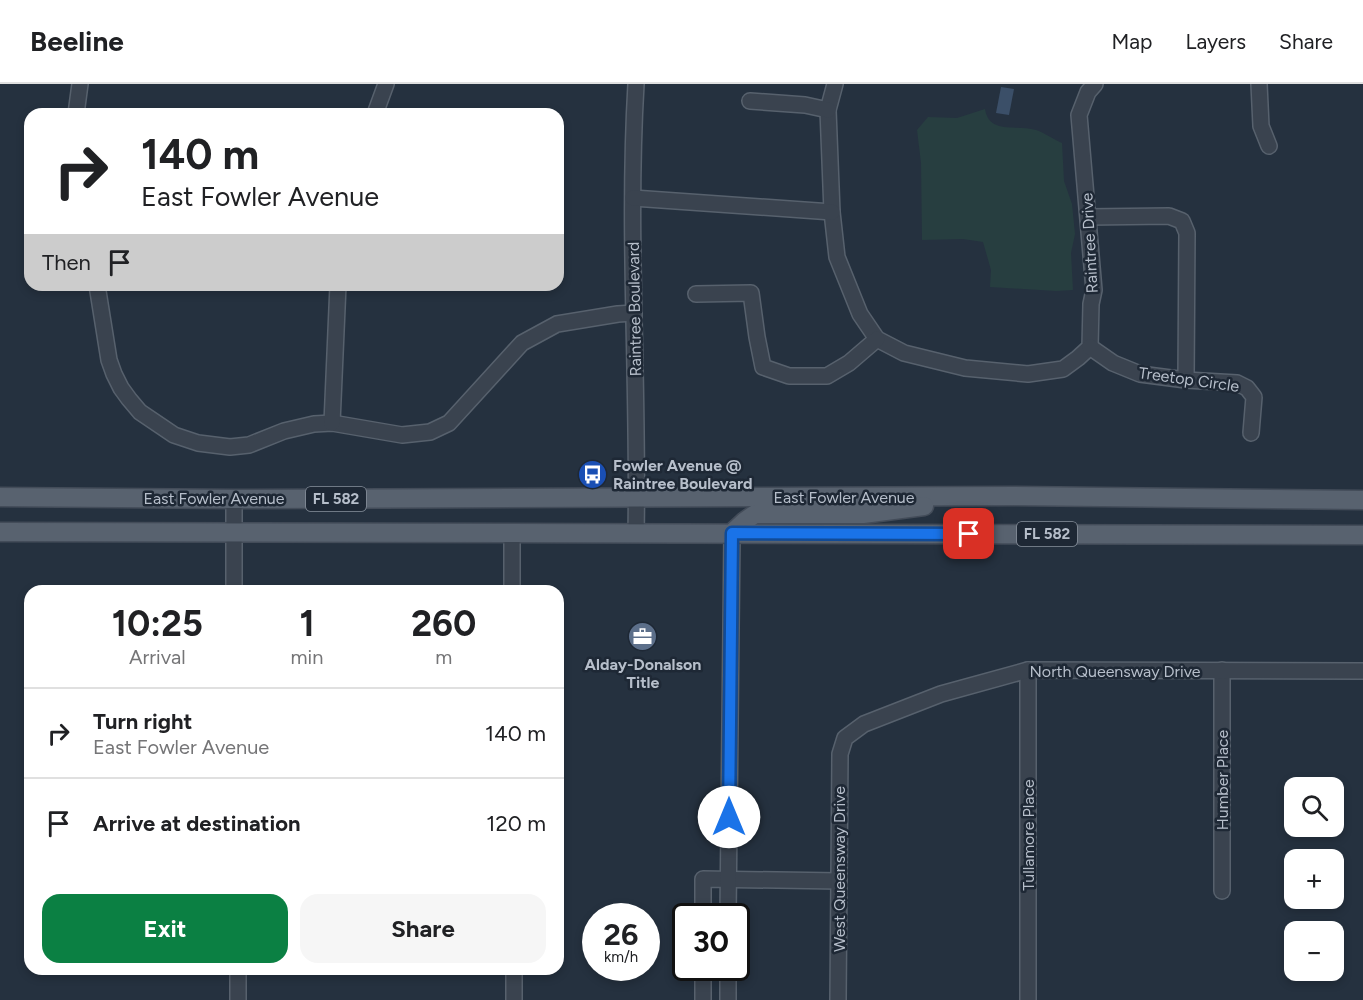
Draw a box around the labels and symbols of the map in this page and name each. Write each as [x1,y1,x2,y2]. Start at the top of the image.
street label: Raintree Drive [1077,192,1102,294]
street label: Raintree Boulevard [624,241,645,377]
street label: Treetop Circle [1137,363,1241,396]
place label: Fowler Avenue @ Raintree Boulevard [613,456,753,493]
bus stop icon: Fowler Avenue @ Raintree Boulevard [576,458,608,490]
road number: FL 582 [306,487,366,511]
street label: East Fowler Avenue [773,488,915,507]
street label: East Fowler Avenue [143,489,285,508]
pin [943,508,994,559]
road number: FL 582 [1017,522,1077,546]
office icon: Alday-Donalson Title [627,620,659,652]
place label: Alday-Donalson Title [585,655,701,692]
street label: North Queensway Drive [1029,662,1201,681]
street label: Humber Place [1213,730,1232,830]
street label: Tullamore Place [1019,779,1038,891]
position arrow [697,785,761,849]
street label: West Queensway Drive [830,786,849,952]
speed limit sign: 30 [672,903,750,981]

